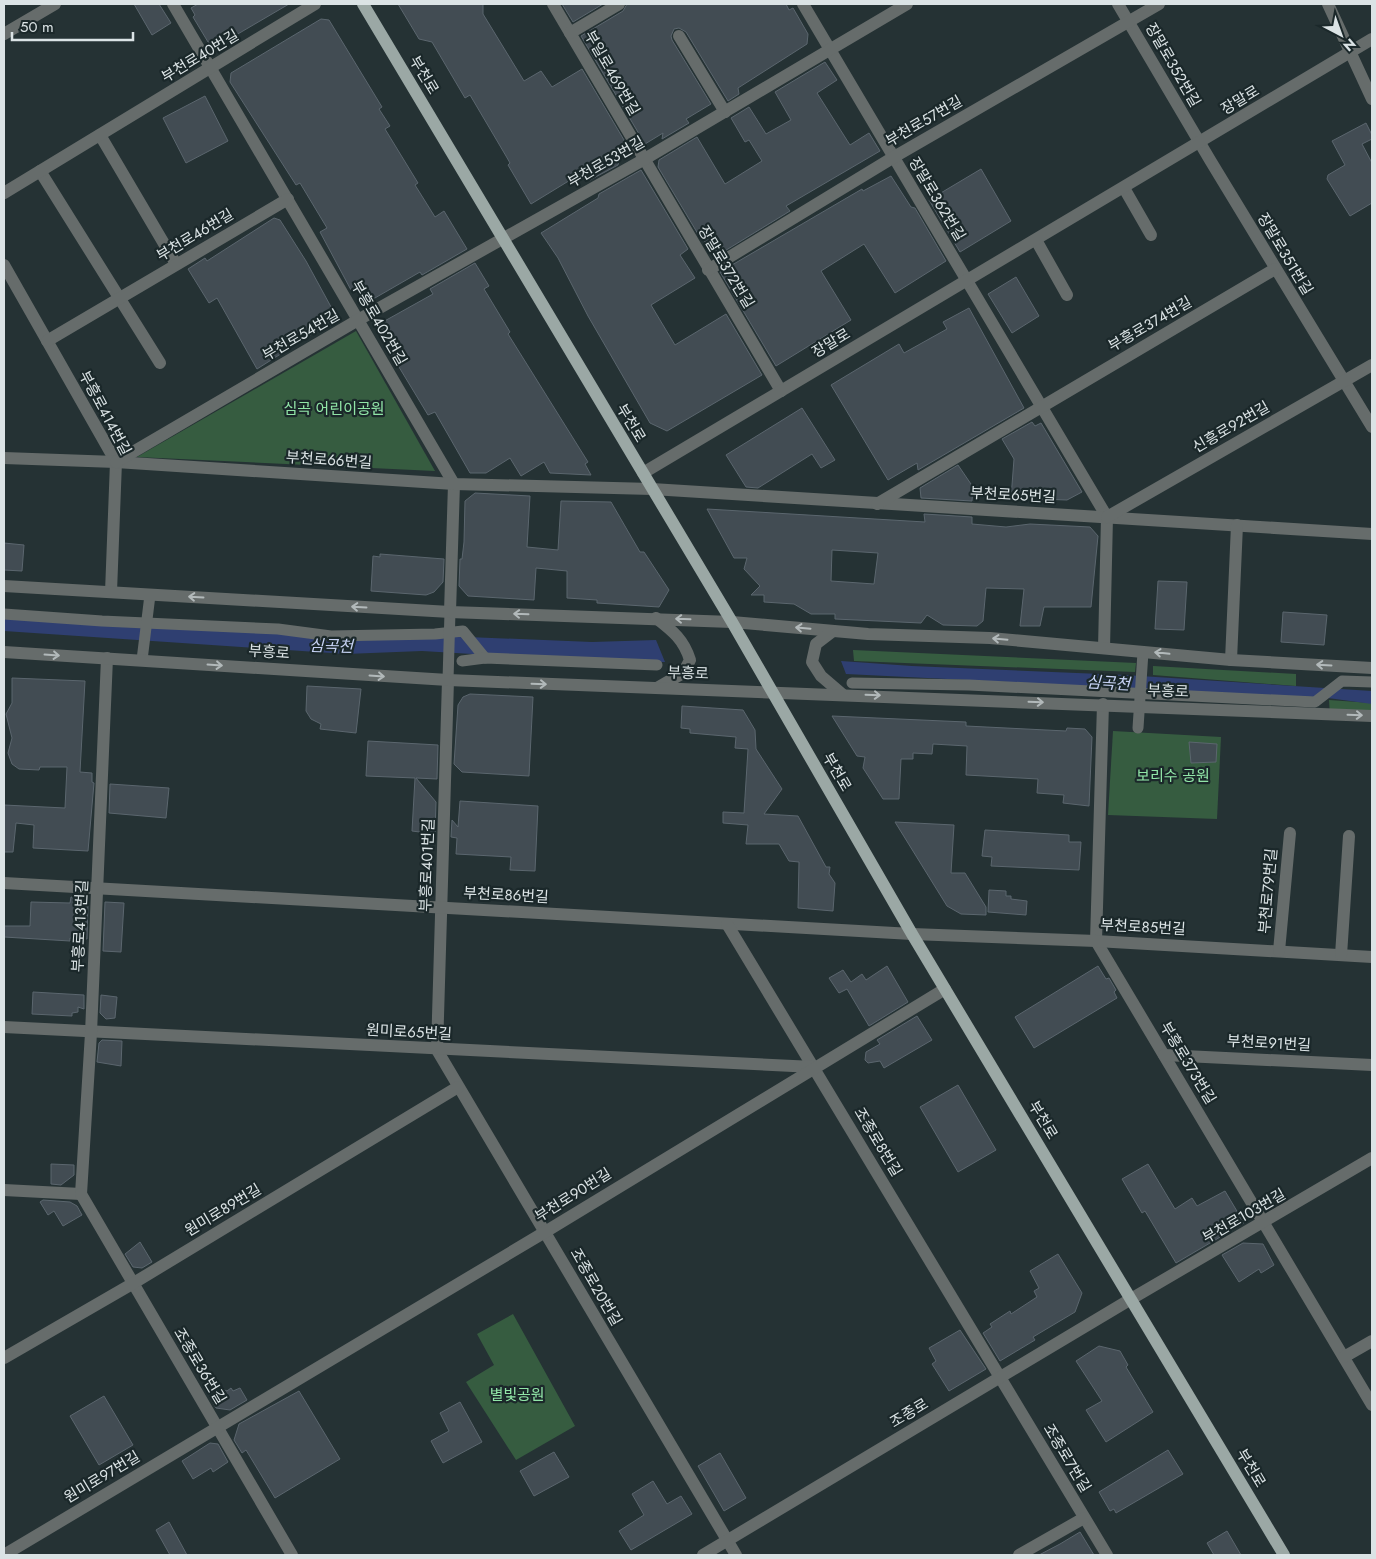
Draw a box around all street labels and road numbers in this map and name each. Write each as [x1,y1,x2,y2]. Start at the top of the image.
street label: 장말로352번길 [1140,19,1206,111]
street label: 부천로40번길 [157,24,243,88]
street label: 부일로469번길 [579,26,645,120]
street label: 부천로 [404,52,444,98]
street label: 장말로 [1217,80,1263,120]
street label: 부천로57번길 [882,90,966,152]
street label: 부천로53번길 [563,131,649,193]
street label: 장말로362번길 [903,153,971,245]
street label: 부천로46번길 [152,203,238,267]
street label: 장말로351번길 [1252,209,1318,299]
street label: 장말로372번길 [693,221,759,313]
street label: 부흥로402번길 [346,276,412,370]
street label: 부흥로374번길 [1104,291,1196,357]
street label: 부천로54번길 [258,304,344,366]
street label: 장말로 [808,323,854,363]
street label: 부흥로414번길 [73,367,137,459]
street label: 신흥로92번길 [1188,396,1274,458]
street label: 부천로 [611,400,651,446]
street label: 부천로66번길 [285,446,373,474]
street label: 부천로65번길 [969,482,1057,508]
street label: 부흥로 [248,640,290,664]
street label: 부흥로 [667,661,709,685]
street label: 부흥로 [1147,679,1189,703]
street label: 부천로 [817,749,857,795]
street label: 부흥로401번길 [414,818,440,912]
street label: 부천로79번길 [1253,847,1283,935]
street label: 부흥로413번길 [67,879,93,973]
street label: 부천로86번길 [463,882,549,908]
street label: 부천로85번길 [1100,914,1186,940]
street label: 부흥로373번길 [1155,1017,1221,1109]
street label: 원미로65번길 [365,1019,453,1045]
street label: 부천로91번길 [1226,1030,1312,1056]
street label: 부천로 [1023,1097,1063,1143]
street label: 조종로8번길 [849,1103,907,1181]
street label: 부천로90번길 [530,1163,616,1227]
street label: 원미로89번길 [181,1178,265,1242]
street label: 부천로103번길 [1198,1183,1290,1249]
street label: 조종로20번길 [565,1244,627,1330]
street label: 조종로36번길 [168,1324,232,1408]
street label: 조종로 [886,1393,932,1433]
street label: 조종로7번길 [1038,1419,1096,1497]
street label: 부천로 [1231,1445,1271,1491]
street label: 원미로97번길 [60,1446,144,1508]

